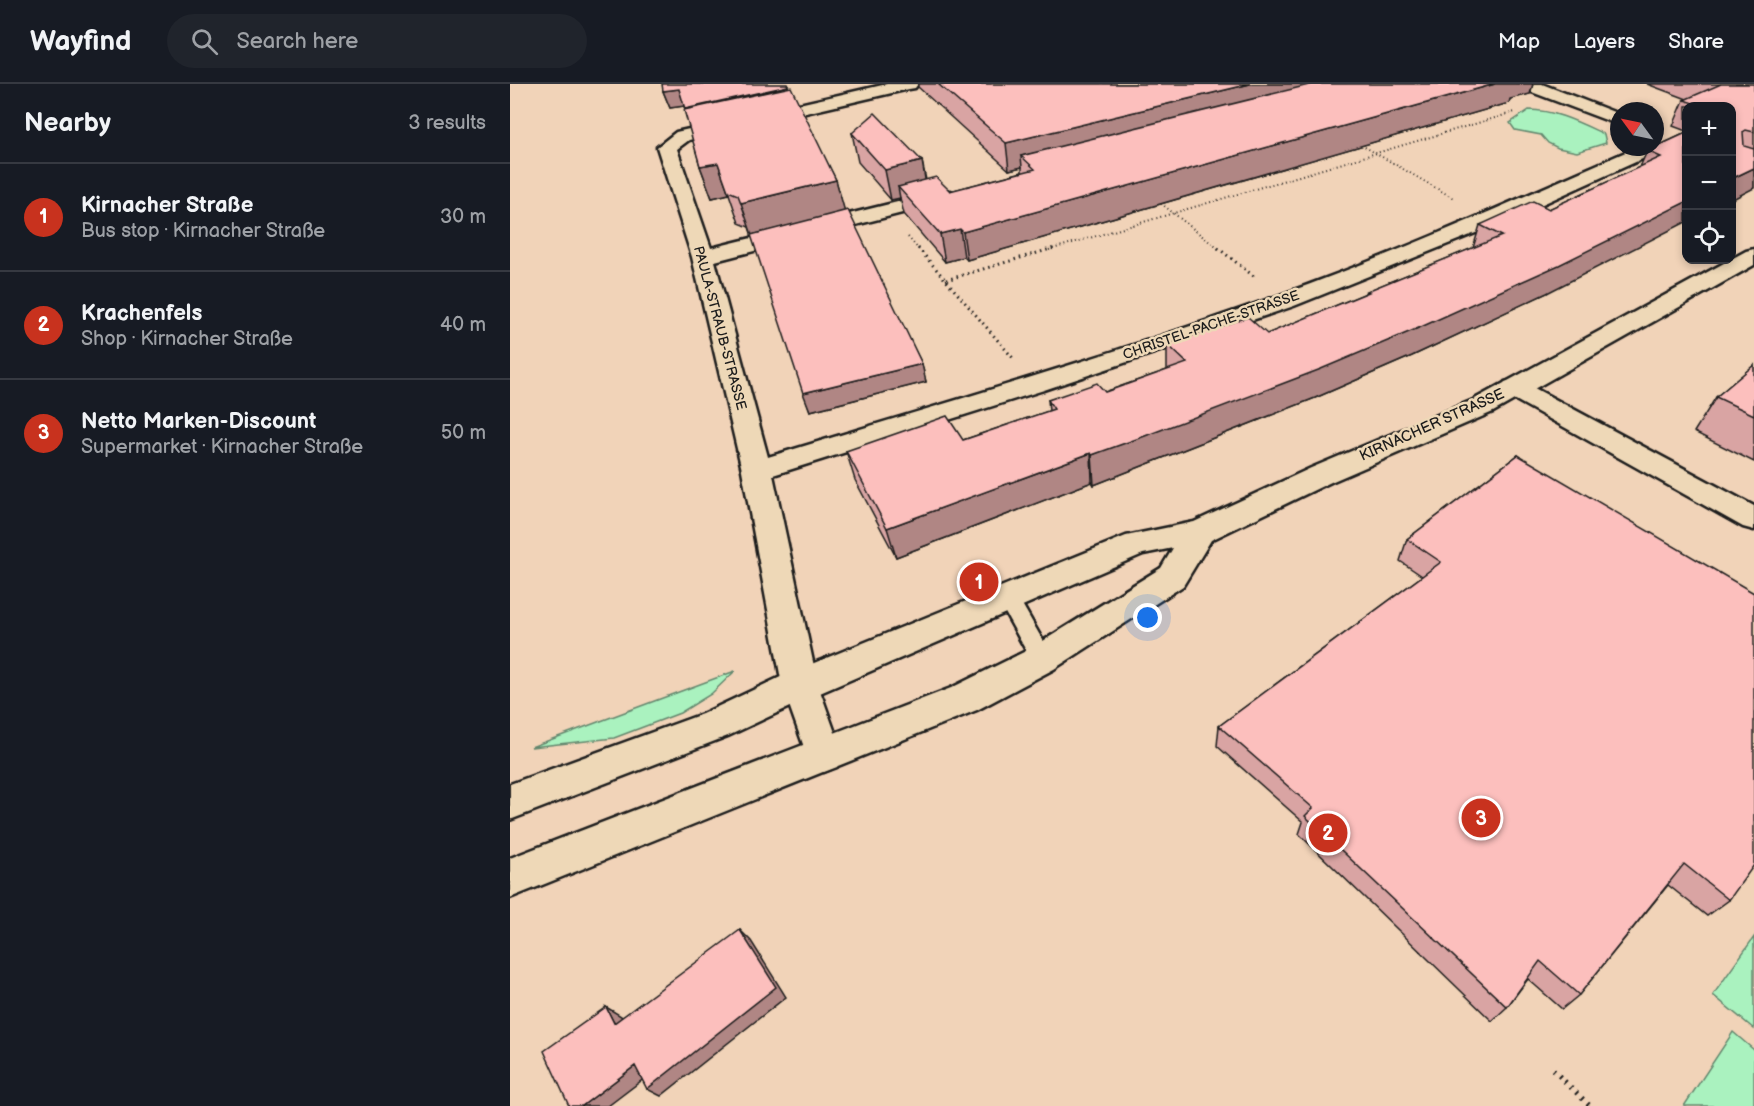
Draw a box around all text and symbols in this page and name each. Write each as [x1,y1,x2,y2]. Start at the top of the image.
search box [167,14,587,68]
text: Wayfind [30,25,131,58]
icon: search [188,25,221,58]
text: Search here [236,28,358,55]
text: Map [1498,29,1540,54]
text: Layers [1573,29,1635,54]
text: Share [1668,29,1724,54]
north arrow [1610,102,1664,156]
map controls [1682,102,1736,264]
button: + [1682,102,1736,156]
text: Nearby [24,108,111,139]
text: 3 results [408,111,486,135]
button: − [1682,156,1736,210]
text: Kirnacher Straße [81,192,253,219]
text: 1 [39,205,48,229]
text: 30 m [440,205,486,229]
button: locate [1682,210,1736,264]
text: Bus stop · Kirnacher Straße [81,219,325,243]
street label: PAULA-STRAUB-STRASSE [690,244,750,412]
street label: CHRISTEL-PACHE-STRASSE [1121,287,1301,363]
text: Krachenfels [81,300,202,327]
text: 2 [38,313,49,337]
text: 40 m [440,313,486,337]
text: Shop · Kirnacher Straße [81,327,293,351]
street label: KIRNACHER STRASSE [1357,384,1508,466]
text: Netto Marken-Discount [81,408,316,435]
text: 3 [38,421,49,445]
text: 50 m [441,421,486,445]
text: Supermarket · Kirnacher Straße [81,435,363,459]
pin: 1 [960,560,998,604]
your location [1133,603,1162,632]
pin: 3 [1462,796,1500,840]
pin: 2 [1308,810,1348,855]

